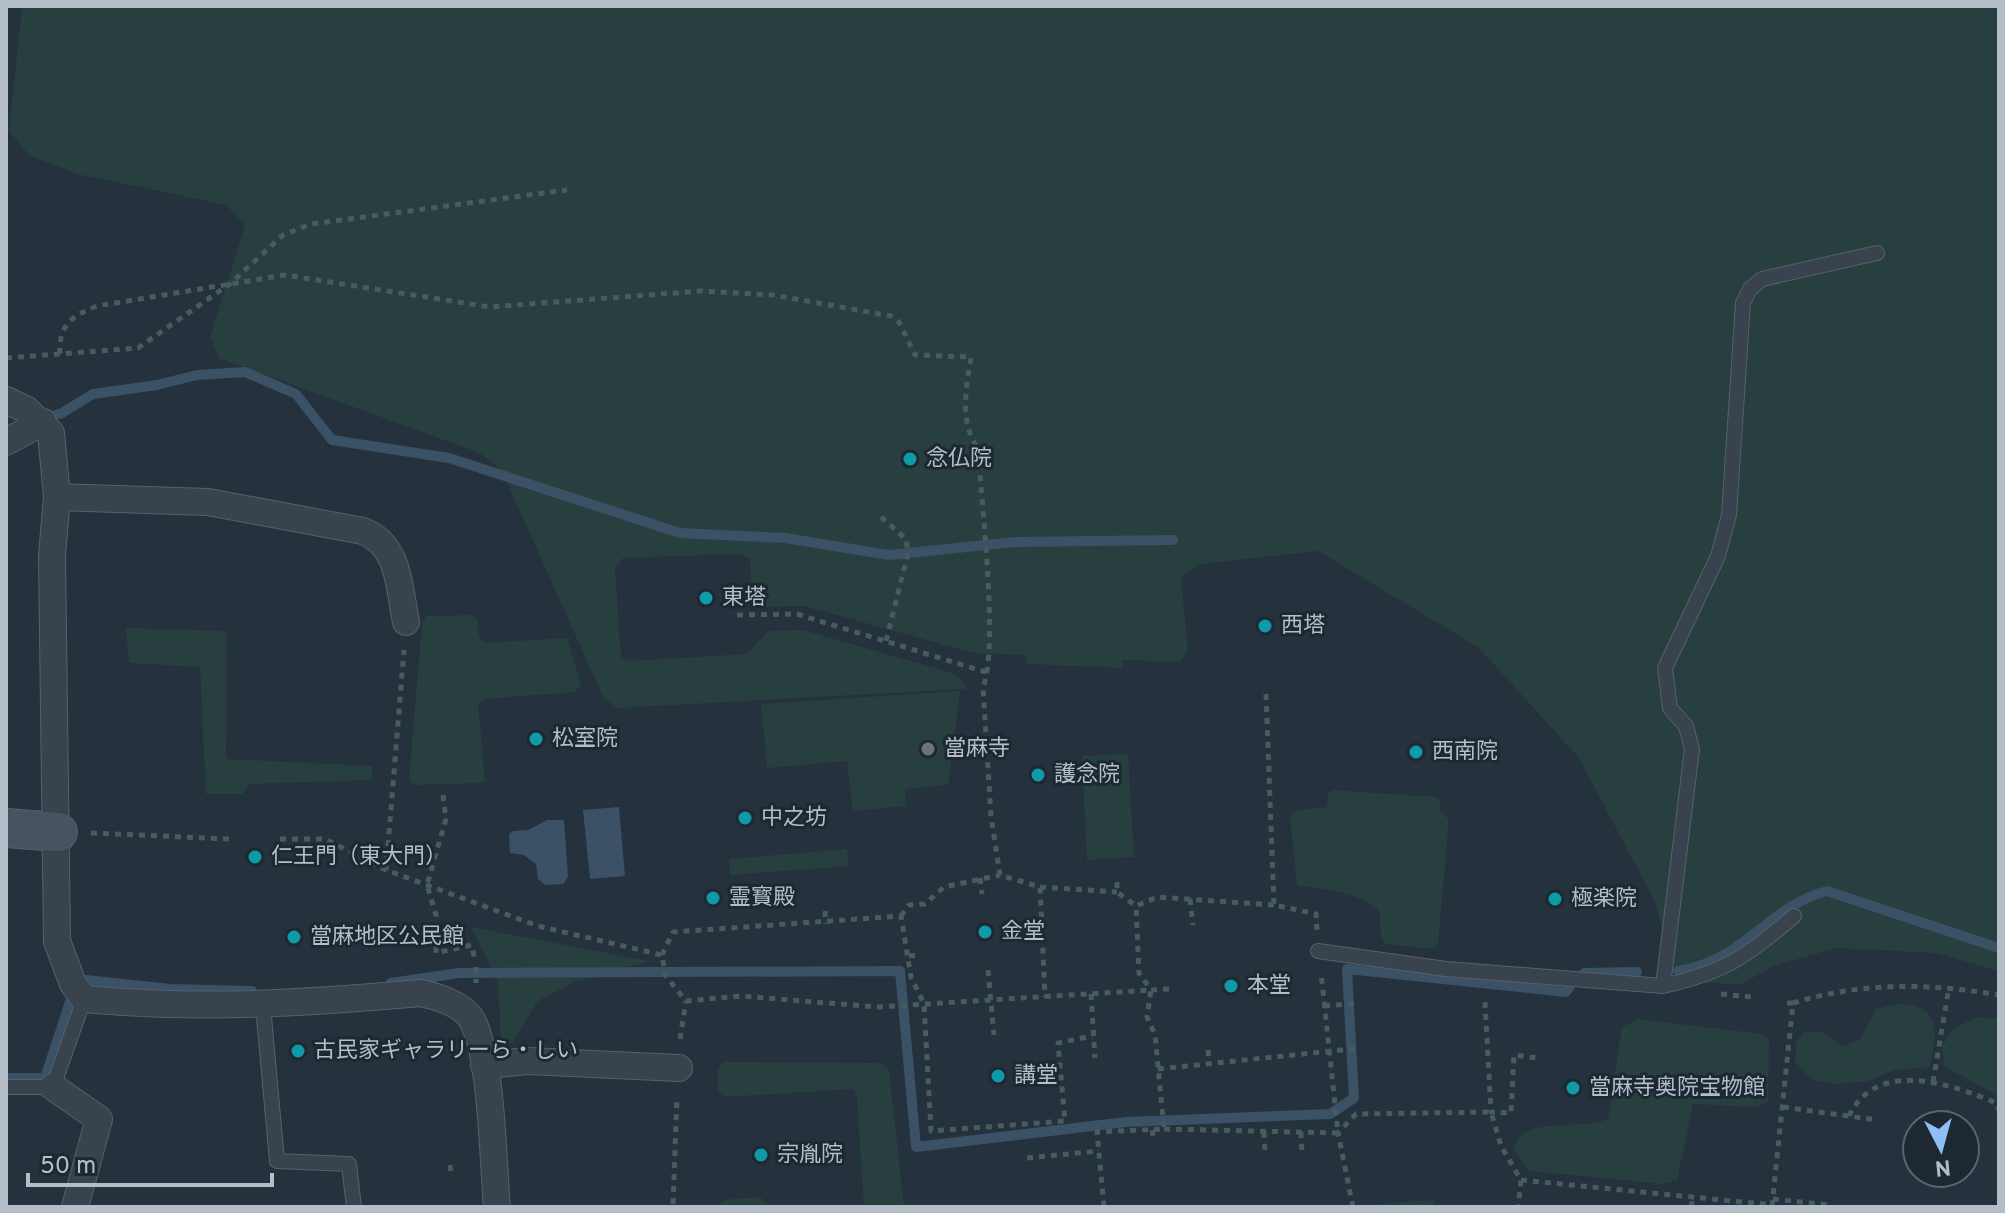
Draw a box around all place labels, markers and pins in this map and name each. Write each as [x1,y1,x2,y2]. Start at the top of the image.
place label: 念仏院 [926,446,992,473]
marker: 念仏院 [901,450,919,468]
place label: 東塔 [722,585,766,612]
marker: 東塔 [697,589,715,607]
place label: 西塔 [1281,613,1325,640]
marker: 西塔 [1256,617,1274,635]
place label: 松室院 [552,726,618,753]
marker: 松室院 [527,730,545,748]
place label: 當麻寺 [944,736,1010,763]
place label: 西南院 [1432,739,1498,766]
marker: 當麻寺 [919,740,937,758]
marker: 西南院 [1407,743,1425,761]
place label: 護念院 [1054,762,1120,789]
marker: 護念院 [1029,766,1047,784]
place label: 中之坊 [761,805,827,832]
marker: 中之坊 [736,809,754,827]
place label: 仁王門（東大門） [271,844,447,871]
marker: 仁王門（東大門） [246,848,264,866]
place label: 霊寳殿 [729,885,795,912]
place label: 極楽院 [1571,886,1637,913]
marker: 霊寳殿 [704,889,722,907]
marker: 極楽院 [1546,890,1564,908]
place label: 金堂 [1001,919,1045,946]
marker: 金堂 [976,923,994,941]
place label: 當麻地区公民館 [310,924,464,951]
marker: 當麻地区公民館 [285,928,303,946]
place label: 本堂 [1247,973,1291,1000]
marker: 本堂 [1222,977,1240,995]
place label: 古民家ギャラリーら・しい [314,1038,578,1065]
marker: 古民家ギャラリーら・しい [289,1042,307,1060]
place label: 講堂 [1014,1063,1058,1090]
marker: 講堂 [989,1067,1007,1085]
place label: 當麻寺奥院宝物館 [1589,1075,1765,1102]
marker: 當麻寺奥院宝物館 [1564,1079,1582,1097]
place label: 宗胤院 [777,1142,843,1169]
marker: 宗胤院 [752,1146,770,1164]

